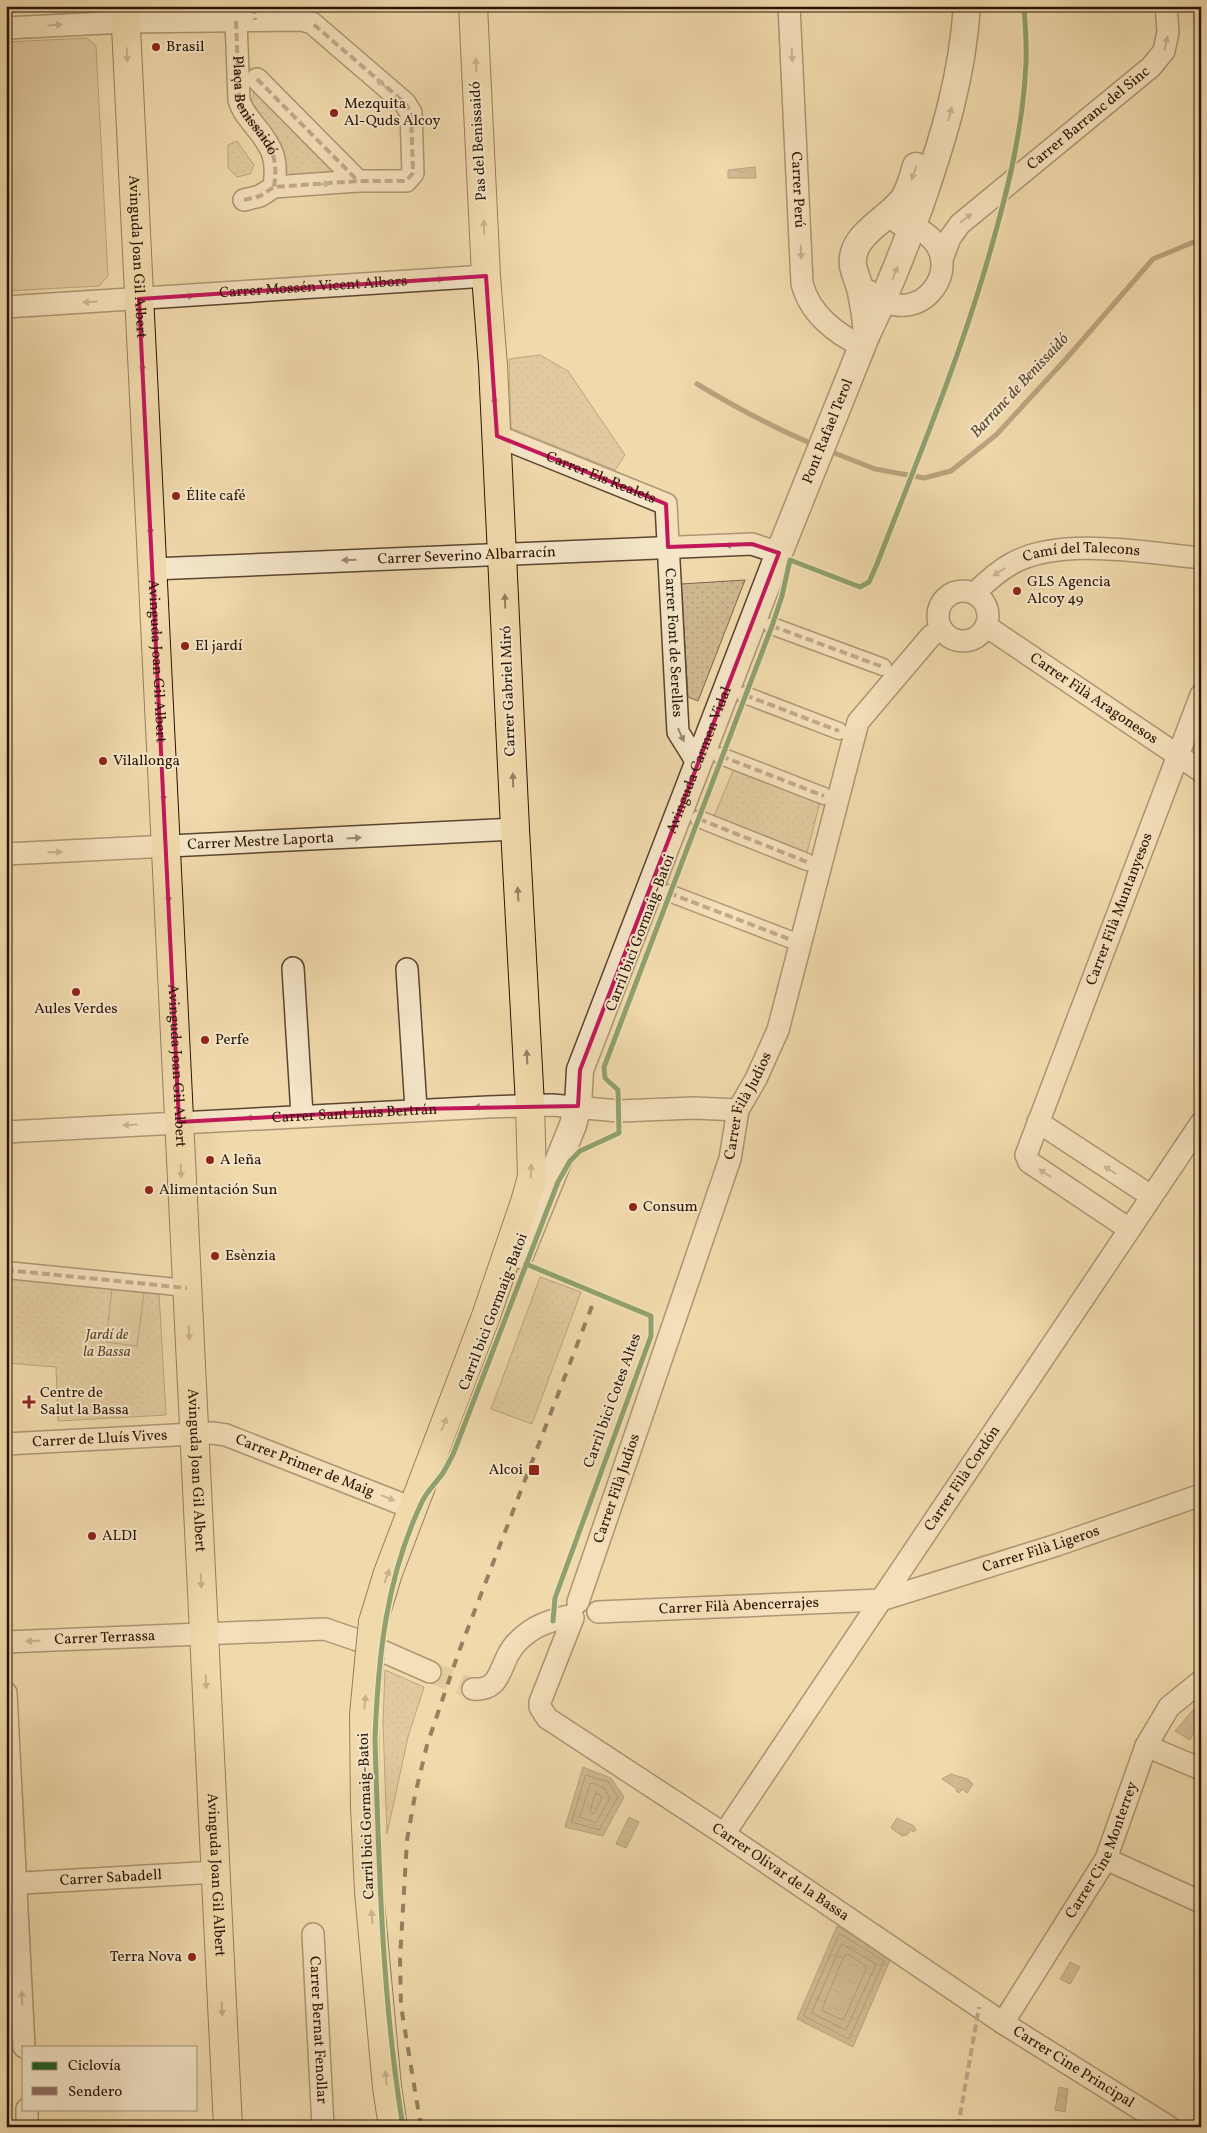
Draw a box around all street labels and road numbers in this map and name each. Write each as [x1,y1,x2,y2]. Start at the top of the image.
street label: Plaça Benissaidó [227,55,283,159]
street label: Carrer Barranc del Sinc [1023,61,1155,175]
street label: Pas del Benissaidó [465,81,493,201]
street label: Carrer Perú [785,151,810,229]
street label: Avinguda Joan Gil Albert [123,175,152,339]
street label: Carrer Mossén Vicent Albors [219,271,408,304]
street label: Pont Rafael Terol [797,376,858,487]
street label: Carrer Els Realets [543,446,659,509]
street label: Camí del Talecons [1020,538,1141,568]
street label: Carrer Severino Albarracín [377,542,556,570]
street label: Carrer Font de Serelles [659,568,688,718]
street label: Avinguda Joan Gil Albert [142,579,171,743]
street label: Carrer Gabriel Miró [496,625,522,757]
street label: Carrer Filà Aragonesos [1025,648,1162,750]
street label: Avinguda Carmen Vidal [661,684,737,837]
street label: Carrer Mestre Laporta [187,827,335,856]
street label: Carrer Filà Muntanyesos [1081,830,1158,989]
street label: Carril bici Gormaig-Batoi [601,851,681,1015]
street label: Avinguda Joan Gil Albert [162,984,191,1148]
street label: Carrer Filà Judios [720,1049,777,1161]
street label: Carrer Sant Lluis Bertrán [271,1099,438,1129]
street label: Carril bici Gormaig-Batoi [454,1230,534,1394]
street label: Carril bici Cotes Altes [579,1331,647,1471]
street label: Avinguda Joan Gil Albert [182,1388,211,1552]
street label: Carrer Filà Cordón [919,1422,1006,1536]
street label: Carrer de Lluís Vives [32,1425,168,1453]
street label: Carrer Primer de Maig [232,1429,378,1503]
street label: Carrer Filà Judios [588,1431,645,1546]
street label: Carrer Filà Ligeros [980,1520,1102,1578]
street label: Carrer Filà Abencerrajes [658,1592,819,1620]
street label: Carrer Terrassa [54,1625,156,1651]
street label: Carril bici Gormaig-Batoi [354,1732,380,1900]
street label: Carrer Cine Monterrey [1061,1779,1143,1923]
street label: Avinguda Joan Gil Albert [201,1793,230,1957]
street label: Carrer Olivar de la Bassa [708,1818,853,1926]
street label: Carrer Sabadell [59,1865,163,1891]
street label: Carrer Bernat Fenollar [304,1955,332,2104]
street label: Carrer Cine Principal [1008,2021,1138,2113]

